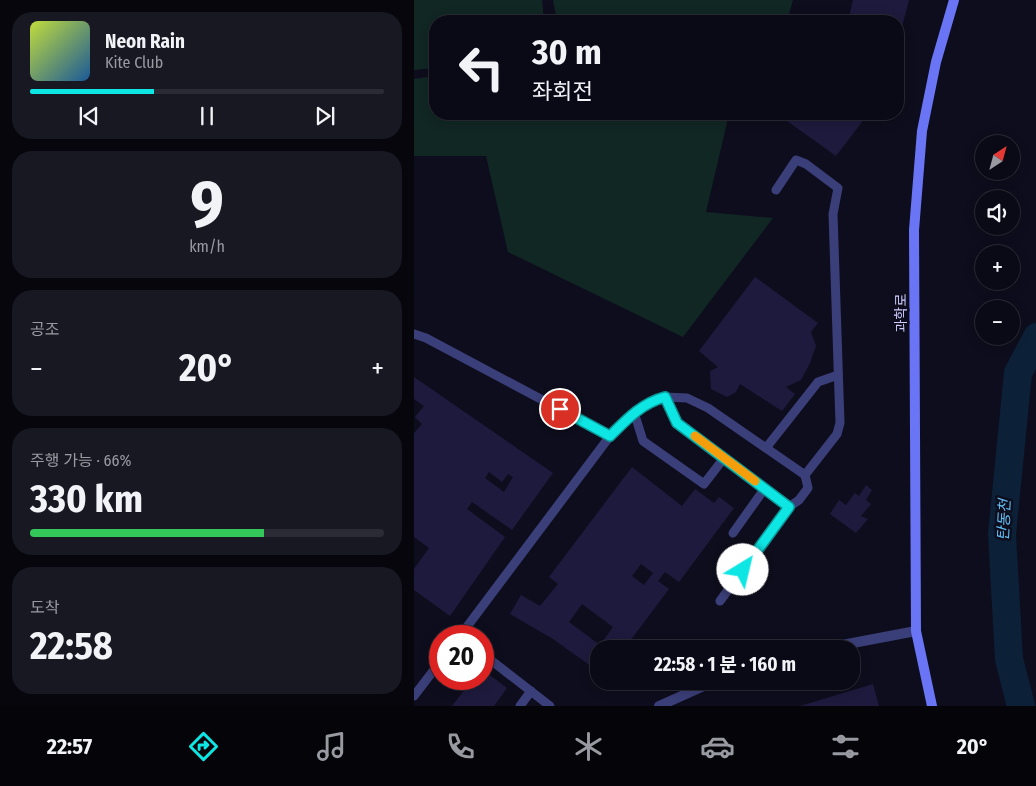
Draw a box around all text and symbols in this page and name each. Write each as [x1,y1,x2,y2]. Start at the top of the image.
text: Neon Rain [105,30,185,53]
text: 30 m [532,31,602,73]
icon: left [449,35,514,100]
text: Kite Club [105,53,163,72]
text: 좌회전 [532,78,593,105]
icon: previous [75,102,103,130]
icon: pause [193,102,221,130]
icon: next [311,102,339,130]
north arrow [975,135,1020,180]
map controls [975,135,1020,345]
text: 9 [190,165,224,243]
button: sound [975,190,1020,235]
text: km/h [189,237,225,256]
button: + [975,245,1020,290]
street label: 과학로 [893,294,910,332]
button: − [975,300,1020,345]
text: 공조 [30,320,59,339]
text: 20° [179,345,235,391]
text: − [30,352,43,385]
text: + [371,352,384,385]
pin [539,388,581,430]
icon: arrive [546,395,574,423]
text: 주행 가능 · 66% [30,451,131,470]
text: 330 km [30,476,143,522]
water label: 탄동천 [994,497,1014,541]
position arrow [716,543,768,595]
text: 도착 [30,598,59,617]
text: 22:58 [30,623,113,669]
speed limit sign: 20 [429,625,494,690]
text: 22:58 · 1 분 · 160 m [654,653,796,676]
icon: directions [186,729,221,764]
icon: music [314,729,349,764]
icon: phone [443,729,478,764]
icon: climate [571,729,606,764]
icon: car [700,729,735,764]
icon: filters [828,729,863,764]
text: 22:57 [47,733,92,760]
text: 20° [957,733,989,760]

